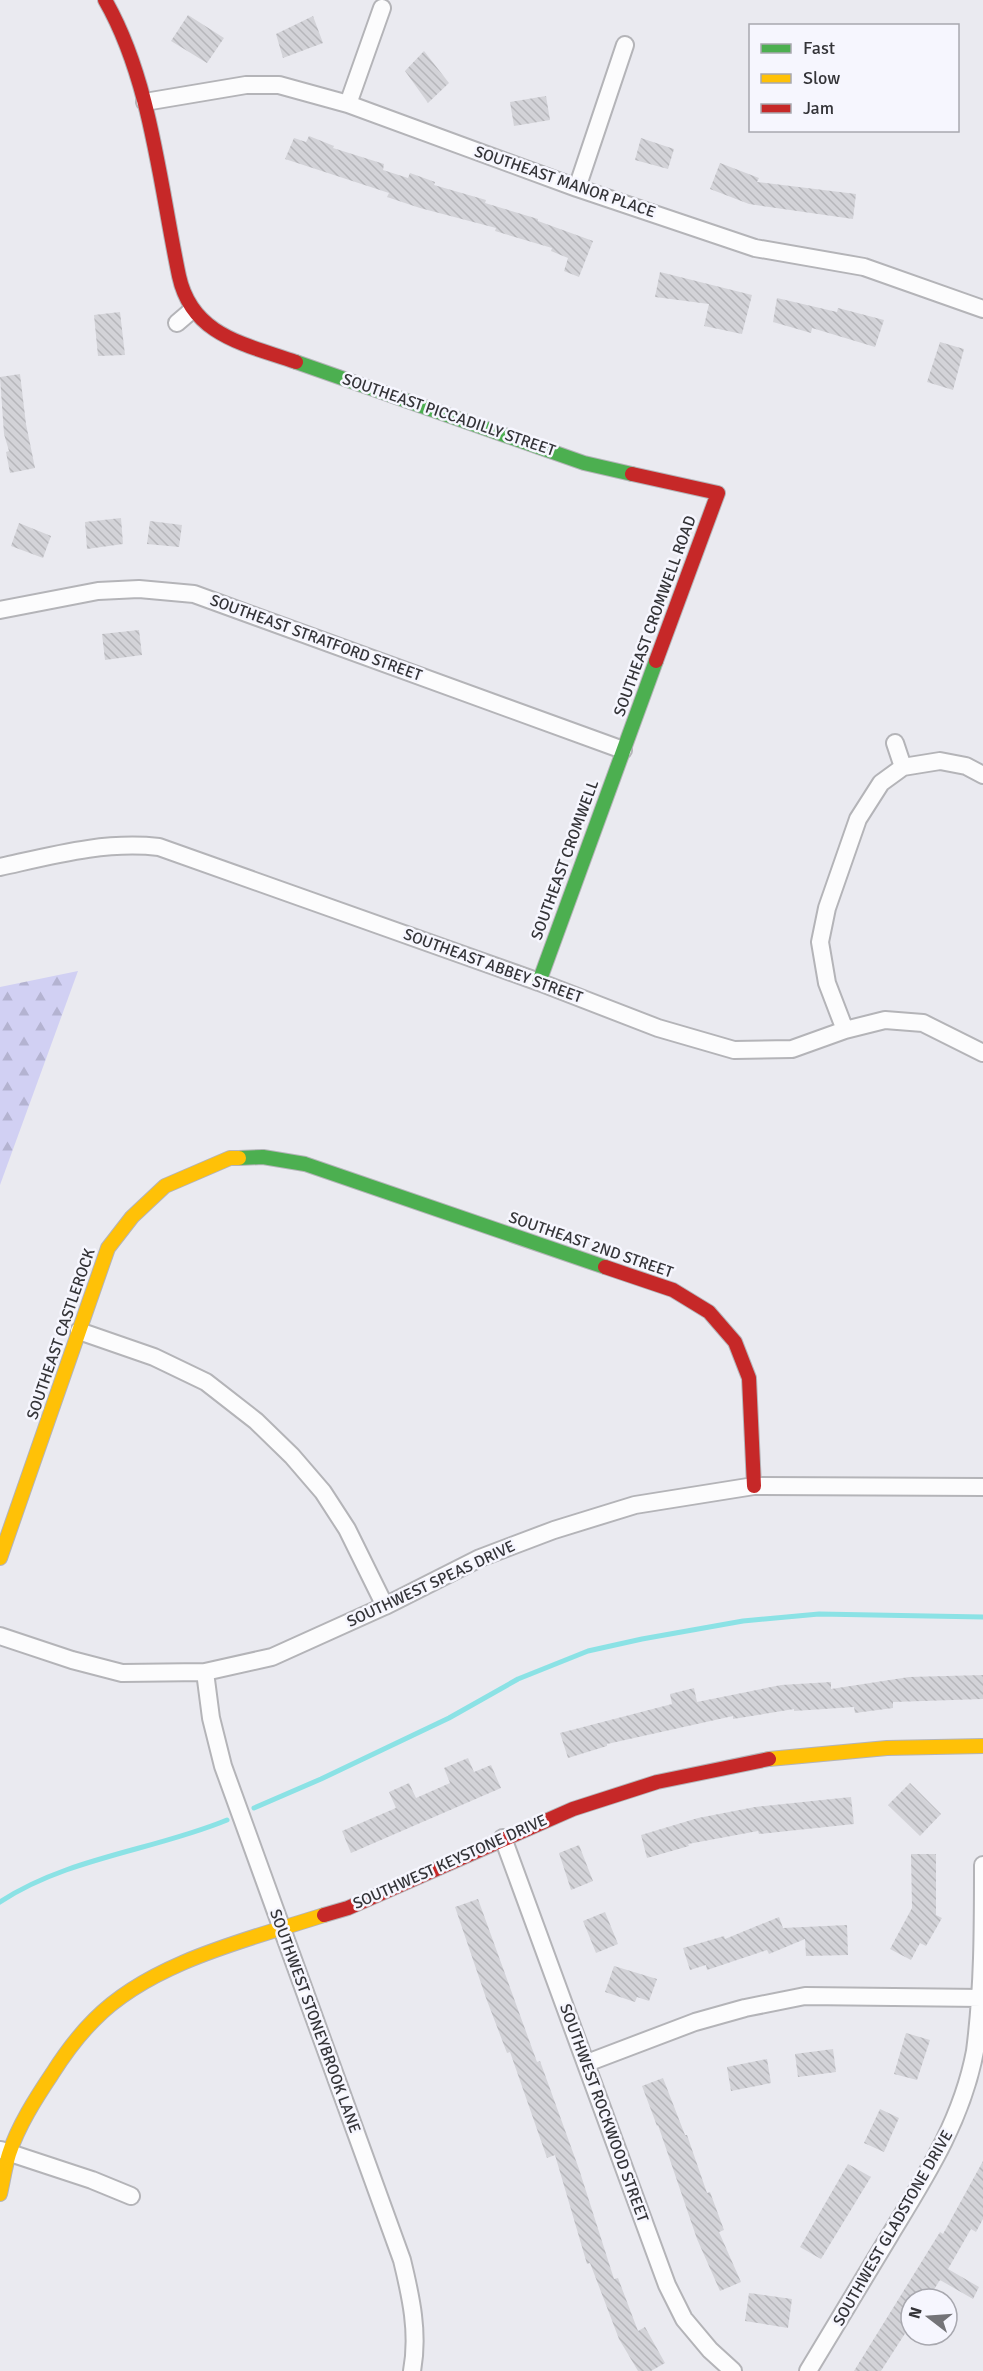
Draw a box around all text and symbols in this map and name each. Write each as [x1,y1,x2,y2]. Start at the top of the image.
legend [749,24,959,132]
text: Fast [803,37,835,59]
text: Slow [803,67,840,89]
text: Jam [803,97,834,119]
street label: SOUTHEAST MANOR PLACE [472,142,658,222]
street label: SOUTHEAST PICCADILLY STREET [340,369,558,461]
street label: SOUTHEAST CROMWELL ROAD [609,513,701,719]
street label: SOUTHEAST STRATFORD STREET [207,590,425,686]
street label: SOUTHEAST CROMWELL [527,777,603,943]
street label: SOUTHEAST ABBEY STREET [401,924,585,1008]
street label: SOUTHEAST 2ND STREET [506,1207,676,1283]
street label: SOUTHEAST CASTLEROCK [22,1245,100,1422]
street label: SOUTHWEST SPEAS DRIVE [344,1536,518,1632]
street label: SOUTHWEST KEYSTONE DRIVE [350,1810,550,1914]
street label: SOUTHWEST STONEYBROOK LANE [265,1906,365,2136]
street label: SOUTHWEST ROCKWOOD STREET [555,2001,653,2225]
street label: SOUTHWEST GLADSTONE DRIVE [829,2127,957,2329]
north arrow [899,2287,959,2347]

